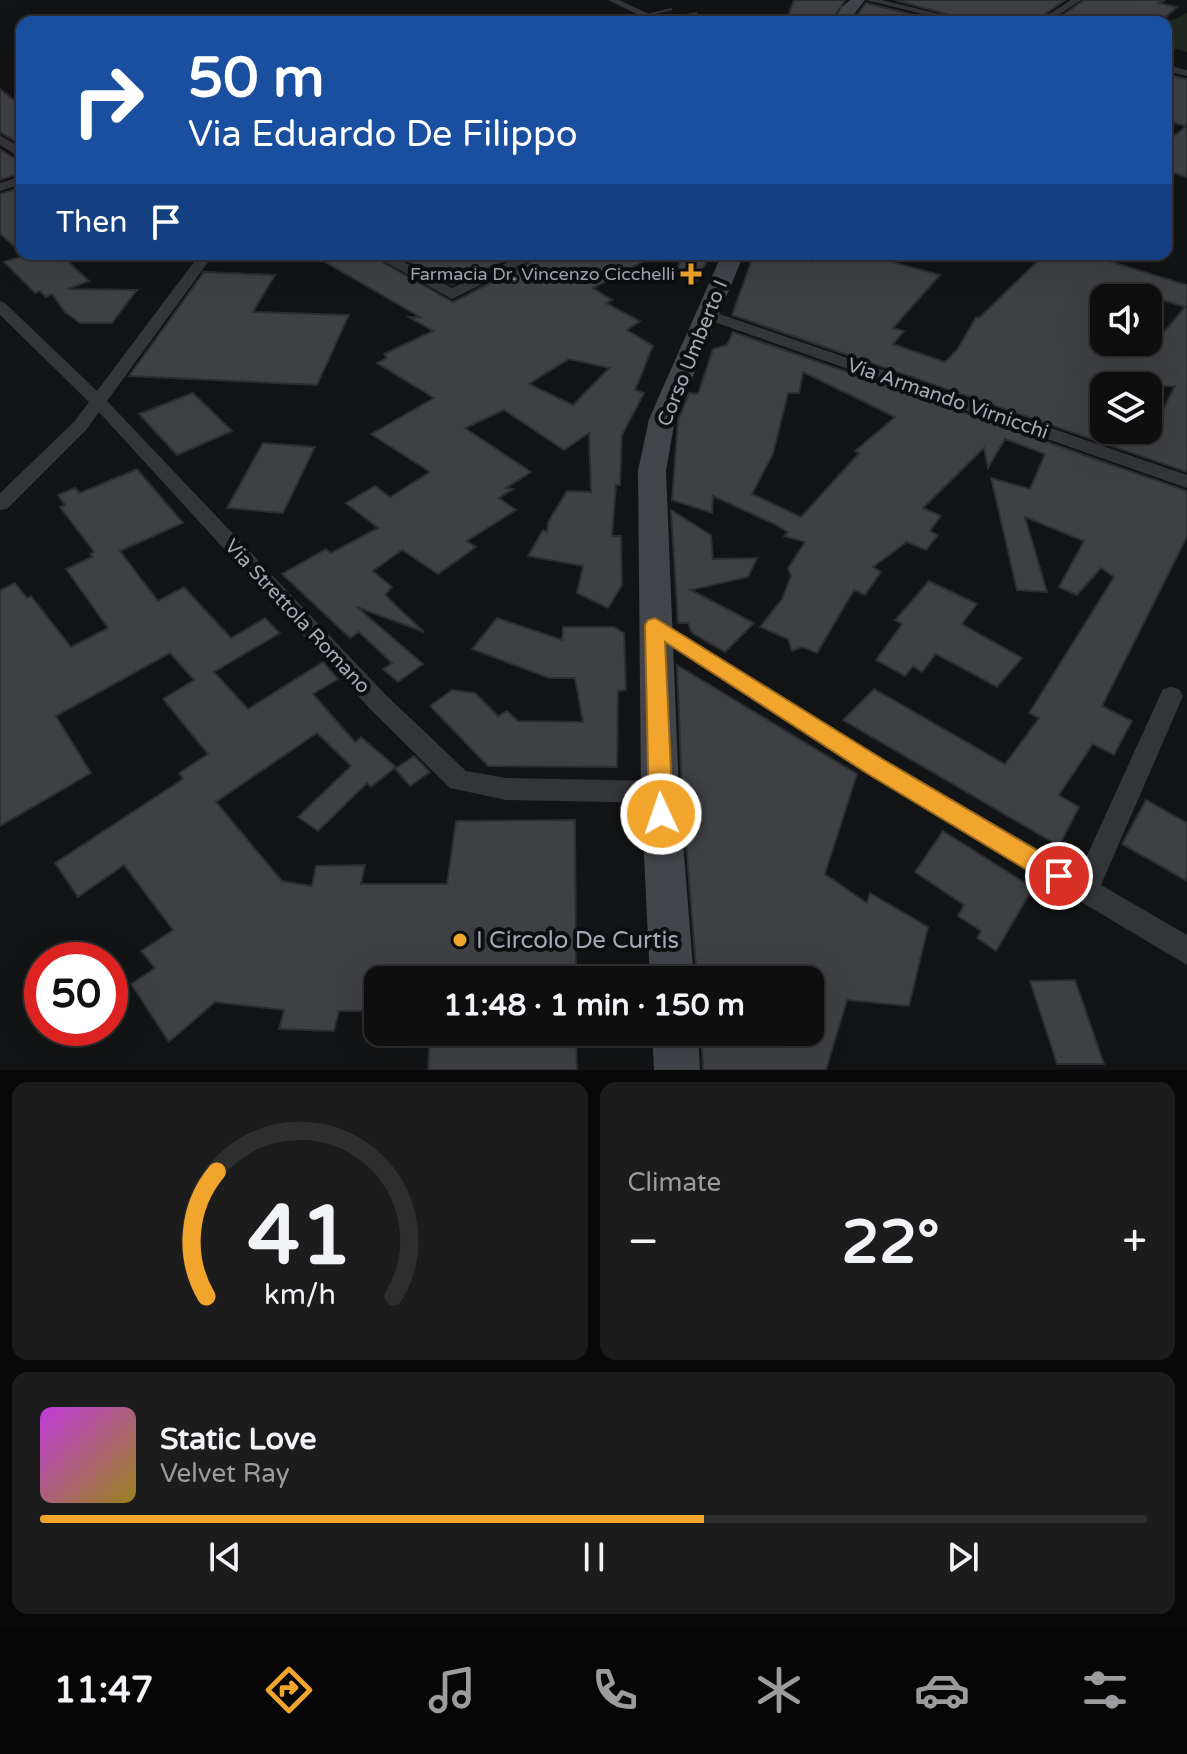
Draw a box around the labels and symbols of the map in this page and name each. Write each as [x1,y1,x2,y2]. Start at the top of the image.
place label: Farmacia Dr. Vincenzo Cicchelli [410,263,675,285]
marker: Farmacia Dr. Vincenzo Cicchelli [682,265,700,283]
street label: Corso Umberto I [653,277,733,430]
street label: Via Armando Virnicchi [844,353,1051,445]
street label: Via Strettola Romano [219,534,375,699]
position arrow [619,772,703,856]
pin [1025,842,1093,910]
place label: I Circolo De Curtis [476,926,679,955]
marker: I Circolo De Curtis [451,931,469,949]
speed limit sign: 50 [24,942,128,1046]

